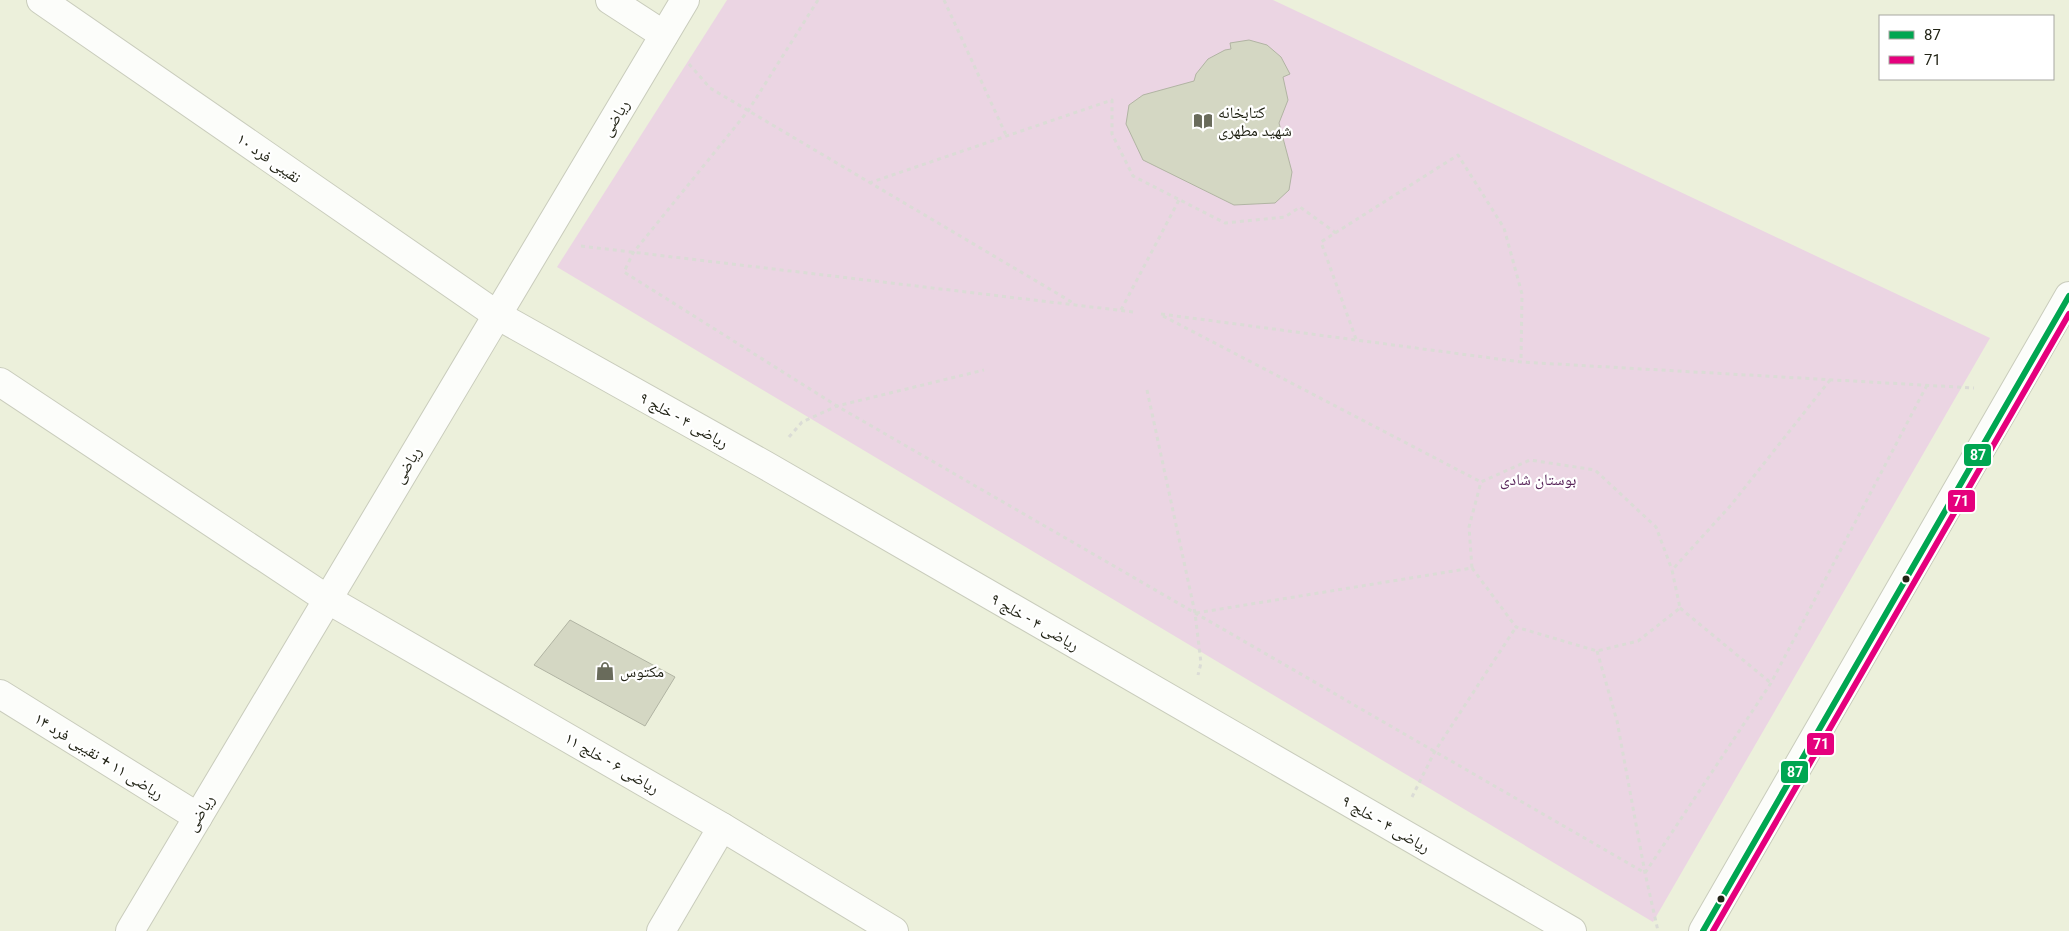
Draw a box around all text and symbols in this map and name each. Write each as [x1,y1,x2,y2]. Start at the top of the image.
legend [1879,15,2054,80]
text: 87 [1924,26,1941,44]
text: 71 [1924,51,1941,69]
street label: ریاضی [597,96,634,140]
place label: کتابخانه شهید مطهری [1218,103,1292,141]
library icon: کتابخانه شهید مطهری [1192,110,1214,132]
street label: نقیبی فرد ۱۰ [233,129,305,188]
street label: ریاضی ۴ - خلج ۹ [636,388,732,453]
street label: ریاضی [389,443,426,487]
line badge: 87 [1963,443,1992,467]
text: 87 [1970,447,1986,463]
park label: بوستان شادی [1500,470,1576,490]
line badge: 71 [1947,489,1976,513]
text: 71 [1953,493,1969,509]
unlabelled marker [1901,574,1911,584]
street label: ریاضی ۴ - خلج ۹ [987,589,1082,656]
shop icon: مکتوس [594,660,616,682]
place label: مکتوس [620,662,664,682]
street label: ریاضی ۱۱ + نقیبی فرد ۱۴ [30,709,167,804]
street label: ریاضی ۶ - خلج ۱۱ [561,728,663,799]
line badge: 71 [1806,732,1835,756]
text: 71 [1813,736,1829,752]
line badge: 87 [1780,760,1809,784]
text: 87 [1787,764,1803,780]
street label: ریاضی [182,791,219,835]
street label: ریاضی ۴ - خلج ۹ [1338,791,1433,858]
unlabelled marker [1716,894,1726,904]

